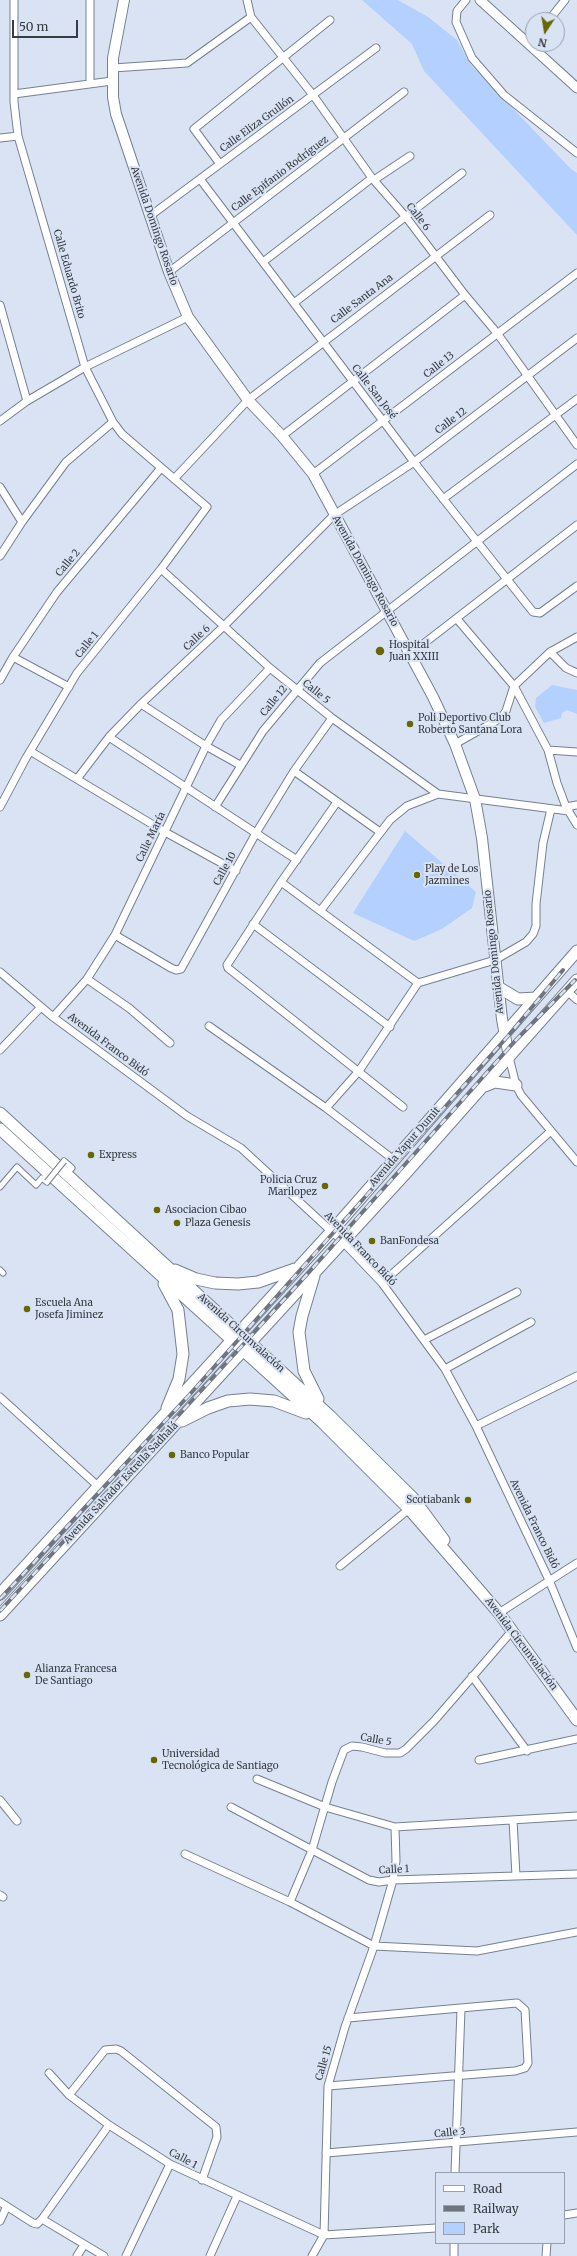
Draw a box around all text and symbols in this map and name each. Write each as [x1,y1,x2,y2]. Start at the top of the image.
scale bar [14,12,80,38]
north arrow [525,12,565,52]
text: 50 m [19,19,48,34]
text: N [537,35,548,51]
street label: Calle Eliza Grullón [218,93,296,155]
street label: Calle Epifanio Rodríguez [229,134,331,214]
street label: Avenida Domingo Rosario [128,165,180,287]
street label: Calle 6 [403,201,433,233]
street label: Calle Eduardo Brito [51,228,87,320]
street label: Calle Santa Ana [329,272,395,326]
street label: Calle 13 [421,349,457,381]
street label: Calle San José [349,362,399,422]
street label: Calle 12 [433,405,469,437]
street label: Avenida Domingo Rosario [329,513,401,629]
street label: Calle 2 [53,547,83,579]
street label: Calle 6 [181,623,213,653]
street label: Calle 1 [73,629,101,661]
place label: Hospital Juan XXIII [389,639,439,662]
marker: Hospital Juan XXIII [374,645,386,657]
street label: Calle 5 [300,677,332,707]
street label: Calle 12 [258,683,290,719]
place label: Poli Deportivo Club Roberto Santana Lora [418,712,522,736]
marker: Poli Deportivo Club Roberto Santana Lora [405,719,415,729]
street label: Calle María [134,810,168,864]
street label: Calle 10 [211,850,239,888]
place label: Play de Los Jazmines [425,863,479,886]
marker: Play de Los Jazmines [412,870,422,880]
street label: Avenida Domingo Rosario [482,889,506,1015]
street label: Avenida Franco Bidó [65,1011,151,1079]
street label: Avenida Yapur Dumit [367,1105,443,1189]
place label: Express [99,1149,137,1161]
marker: Express [86,1150,96,1160]
place label: Policia Cruz Marilopez [260,1174,317,1198]
marker: Policia Cruz Marilopez [320,1181,330,1191]
place label: Asociacion Cibao [165,1204,247,1216]
marker: Asociacion Cibao [152,1205,162,1215]
street label: Avenida Franco Bidó [322,1210,398,1288]
place label: Plaza Genesis [185,1217,251,1229]
marker: Plaza Genesis [172,1218,182,1228]
place label: BanFondesa [380,1235,439,1247]
marker: BanFondesa [367,1236,377,1246]
street label: Avenida Circunvalación [195,1291,287,1375]
place label: Escuela Ana Josefa Jiminez [35,1297,103,1320]
marker: Escuela Ana Josefa Jiminez [22,1304,32,1314]
street label: Avenida Salvador Estrella Sadhalá [61,1420,181,1546]
place label: Banco Popular [180,1449,250,1461]
marker: Banco Popular [167,1450,177,1460]
street label: Avenida Franco Bidó [507,1477,561,1571]
place label: Scotiabank [406,1494,460,1506]
marker: Scotiabank [463,1495,473,1505]
street label: Avenida Circunvalación [482,1595,560,1693]
place label: Alianza Francesa De Santiago [35,1663,117,1686]
marker: Alianza Francesa De Santiago [22,1670,32,1680]
street label: Calle 5 [359,1731,393,1749]
place label: Universidad Tecnológica de Santiago [162,1748,278,1772]
marker: Universidad Tecnológica de Santiago [149,1755,159,1765]
street label: Calle 1 [379,1863,409,1877]
street label: Calle 15 [313,2044,335,2082]
street label: Calle 3 [434,2126,466,2140]
street label: Calle 1 [167,2147,199,2171]
legend [435,2172,565,2244]
text: Road [473,2181,502,2196]
text: Railway [473,2201,519,2216]
text: Park [473,2221,500,2236]

